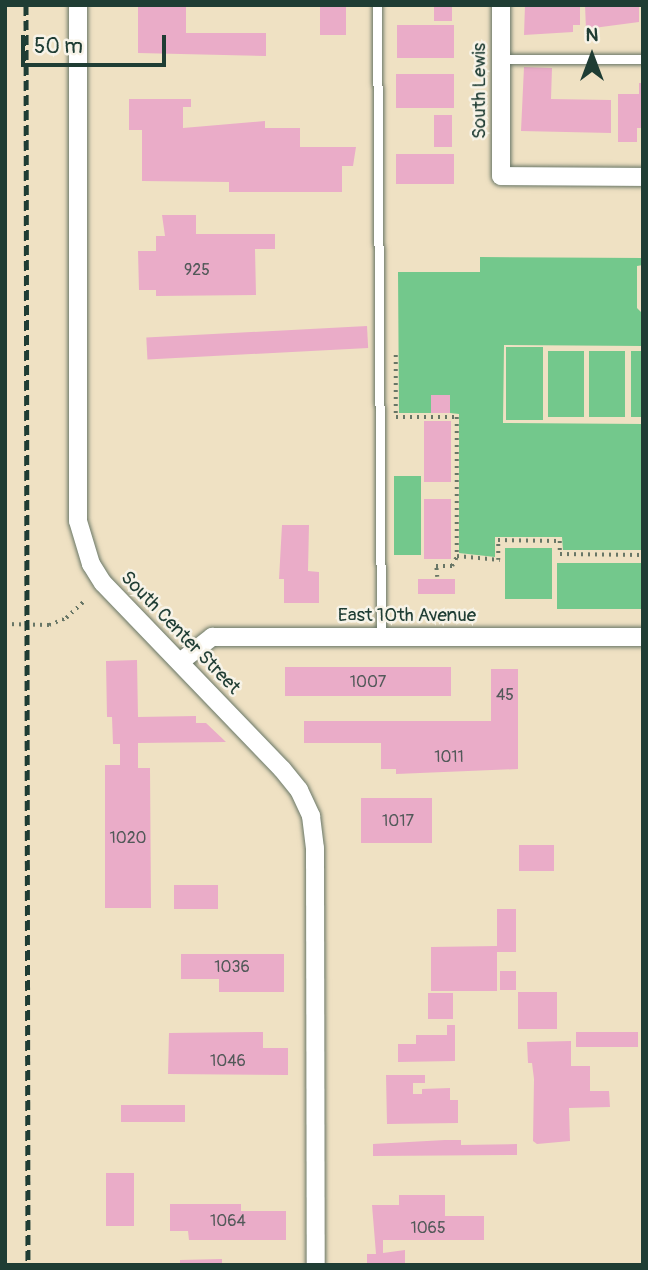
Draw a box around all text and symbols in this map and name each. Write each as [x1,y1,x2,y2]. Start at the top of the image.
scale bar [24,21,170,65]
north arrow [557,21,627,91]
text: N [586,23,598,47]
text: 50 m [34,33,83,60]
street label: South Lewis [469,43,491,139]
house number: 925 [184,260,210,280]
street label: South Center Street [115,567,245,699]
street label: East 10th Avenue [338,605,476,627]
house number: 1007 [350,672,386,692]
house number: 45 [496,685,514,705]
house number: 1011 [434,747,464,767]
house number: 1017 [382,811,414,831]
house number: 1020 [109,828,147,848]
house number: 1036 [214,957,250,977]
house number: 1046 [210,1051,246,1071]
house number: 1064 [210,1211,246,1231]
house number: 1065 [410,1218,446,1238]

